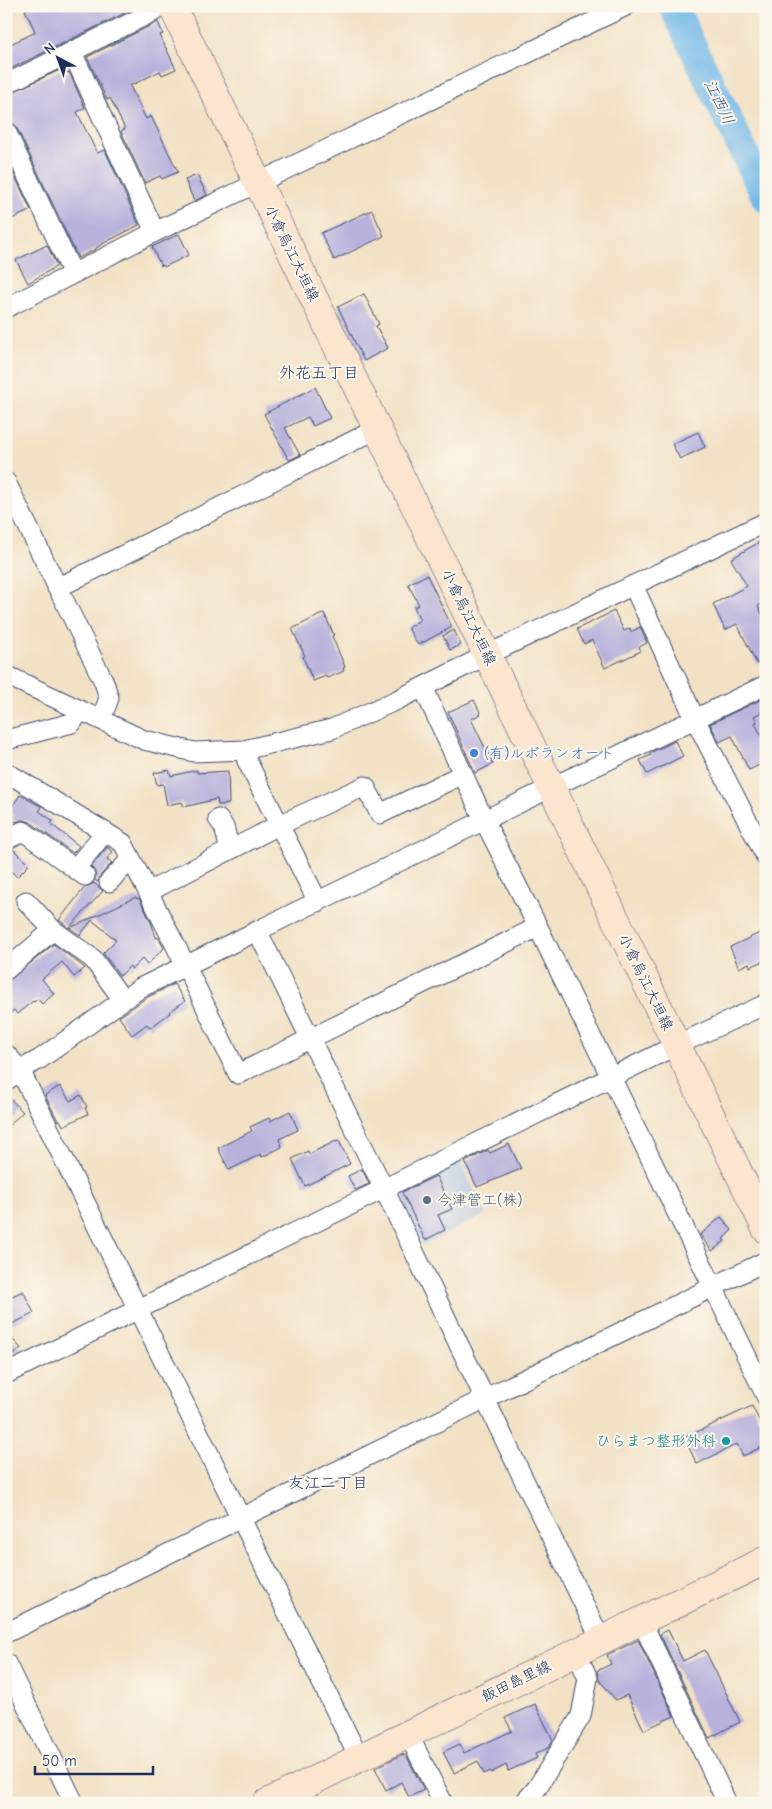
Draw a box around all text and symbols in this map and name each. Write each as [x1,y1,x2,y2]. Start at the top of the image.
north arrow [32,32,82,82]
text: N [41,39,59,58]
water label: 江西川 [700,76,738,128]
street label: 小倉烏江大垣線 [261,202,323,304]
district label: 外花五丁目 [279,364,359,382]
street label: 小倉烏江大垣線 [438,566,500,668]
place label: (有)ルボランオート [484,744,614,762]
marker: (有)ルボランオート [468,747,480,759]
street label: 小倉烏江大垣線 [615,931,677,1033]
place label: 今津管工(株) [437,1191,522,1209]
marker: 今津管工(株) [421,1194,433,1206]
place label: ひらまつ整形外科 [596,1432,716,1450]
marker: ひらまつ整形外科 [720,1435,732,1447]
district label: 友江二丁目 [288,1474,368,1492]
street label: 飯田島里線 [478,1656,554,1706]
scale bar [35,1744,152,1776]
text: 50 m [42,1752,77,1770]

